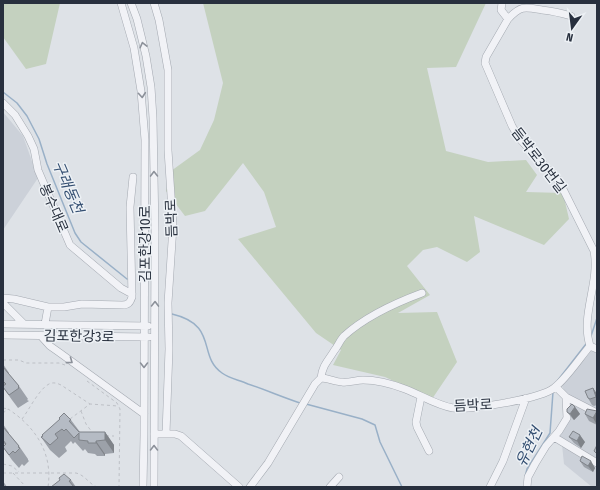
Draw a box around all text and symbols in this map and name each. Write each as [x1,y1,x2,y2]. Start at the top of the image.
north arrow [552,8,592,48]
text: N [565,30,574,44]
one-way arrow [140,42,148,48]
one-way arrow [137,92,146,98]
street label: 듬박로30번길 [508,124,569,196]
water label: 구래동천 [49,158,88,218]
one-way arrow [150,171,158,177]
street label: 봉수대로 [36,181,71,235]
street label: 듬박로 [162,198,181,238]
street label: 김포한강10로 [137,205,154,283]
one-way arrow [151,301,159,307]
street label: 김포한강3로 [43,327,115,346]
one-way arrow [66,356,73,363]
one-way arrow [140,362,148,368]
street label: 듬박로 [453,396,493,415]
water label: 유현천 [512,422,547,470]
one-way arrow [150,445,158,451]

